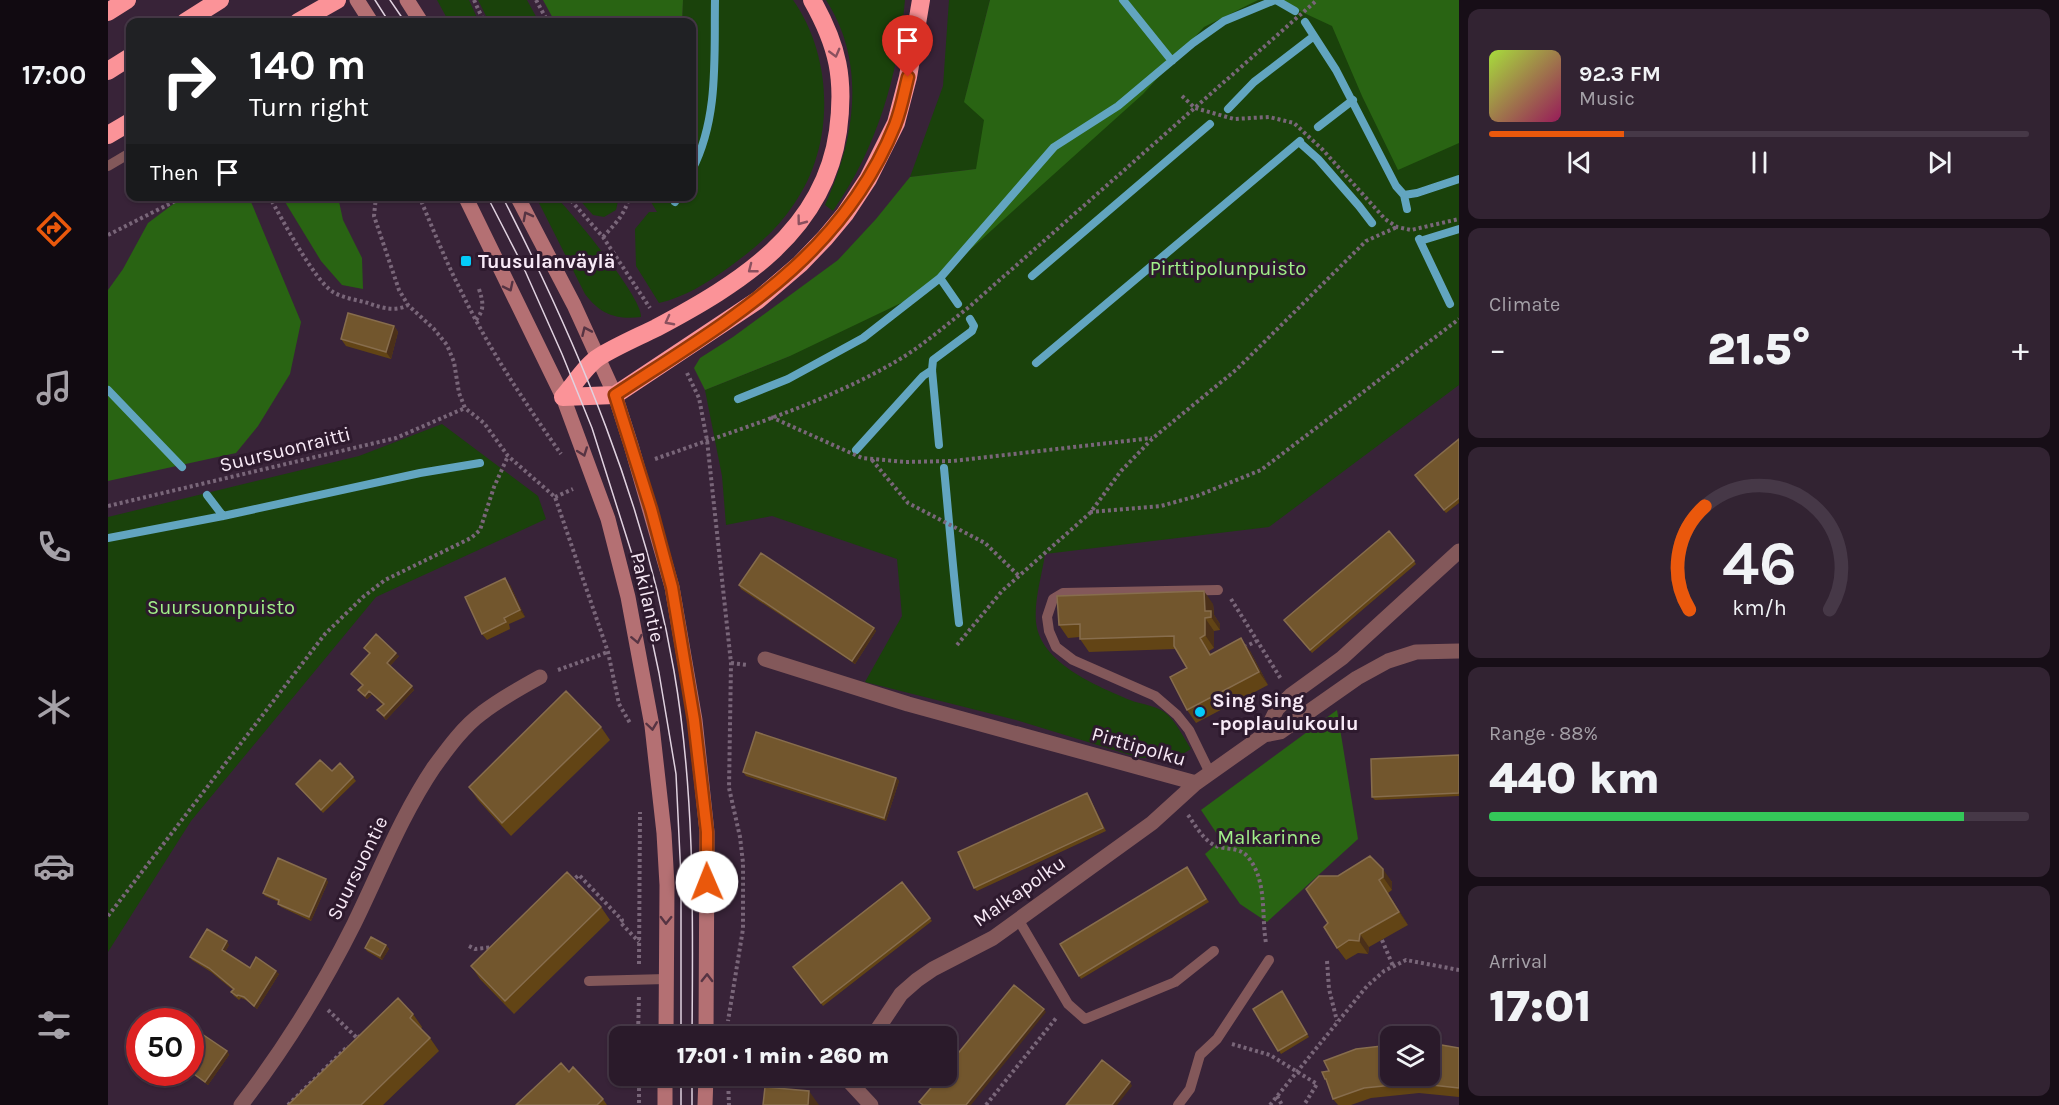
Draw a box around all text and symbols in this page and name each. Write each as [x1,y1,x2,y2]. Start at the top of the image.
pin [882,15,933,77]
icon: arrive [891,24,924,57]
text: 140 m [249,40,366,90]
icon: right [150,42,228,120]
one-way arrow [828,48,840,58]
text: 17:00 [22,59,86,91]
text: 92.3 FM [1579,61,1661,87]
text: Music [1579,87,1635,110]
text: Turn right [249,91,369,123]
icon: previous [1563,146,1596,179]
icon: pause [1743,146,1776,179]
icon: next [1923,146,1956,179]
icon: arrive [211,156,244,189]
text: Then [150,160,199,186]
icon: directions [33,208,75,250]
one-way arrow [523,212,534,223]
one-way arrow [797,214,808,225]
place label: Tuusulanväylä [478,250,615,273]
marker: Tuusulanväylä [459,254,473,268]
park label: Pirttipolunpuisto [1150,257,1306,280]
one-way arrow [747,261,758,272]
one-way arrow [502,280,514,291]
text: Climate [1489,293,1560,316]
one-way arrow [665,314,675,325]
text: 21.5° [1707,323,1811,375]
one-way arrow [581,327,593,338]
text: − [1489,330,1506,368]
text: + [2012,330,2029,368]
icon: music [33,367,75,409]
street label: Suursuonraitti [217,422,353,477]
one-way arrow [576,446,588,457]
icon: phone [33,526,75,568]
text: 46 [1721,527,1796,600]
street label: Pakilantie [626,550,669,644]
text: km/h [1732,595,1786,620]
park label: Suursuonpuisto [147,596,295,619]
one-way arrow [630,634,643,644]
icon: climate [33,686,75,728]
place label: Sing Sing -poplaulukoulu [1212,689,1358,735]
marker: Sing Sing -poplaulukoulu [1193,705,1207,719]
one-way arrow [646,721,658,730]
street label: Pirttipolku [1089,722,1189,771]
text: Range · 88% [1489,722,1598,745]
text: 440 km [1489,752,1660,804]
street label: Suursuontie [322,812,393,924]
park label: Malkarinne [1217,826,1321,849]
icon: car [33,845,75,887]
position arrow [675,850,739,914]
street label: Malkapolku [969,851,1070,932]
one-way arrow [660,916,672,925]
text: Arrival [1489,950,1548,973]
one-way arrow [701,974,713,983]
text: 17:01 [1489,980,1592,1032]
icon: filters [33,1004,75,1046]
speed limit sign: 50 [126,1008,204,1086]
map controls [1380,1026,1440,1086]
button: layers [1380,1026,1440,1086]
text: 17:01 · 1 min · 260 m [677,1043,889,1069]

